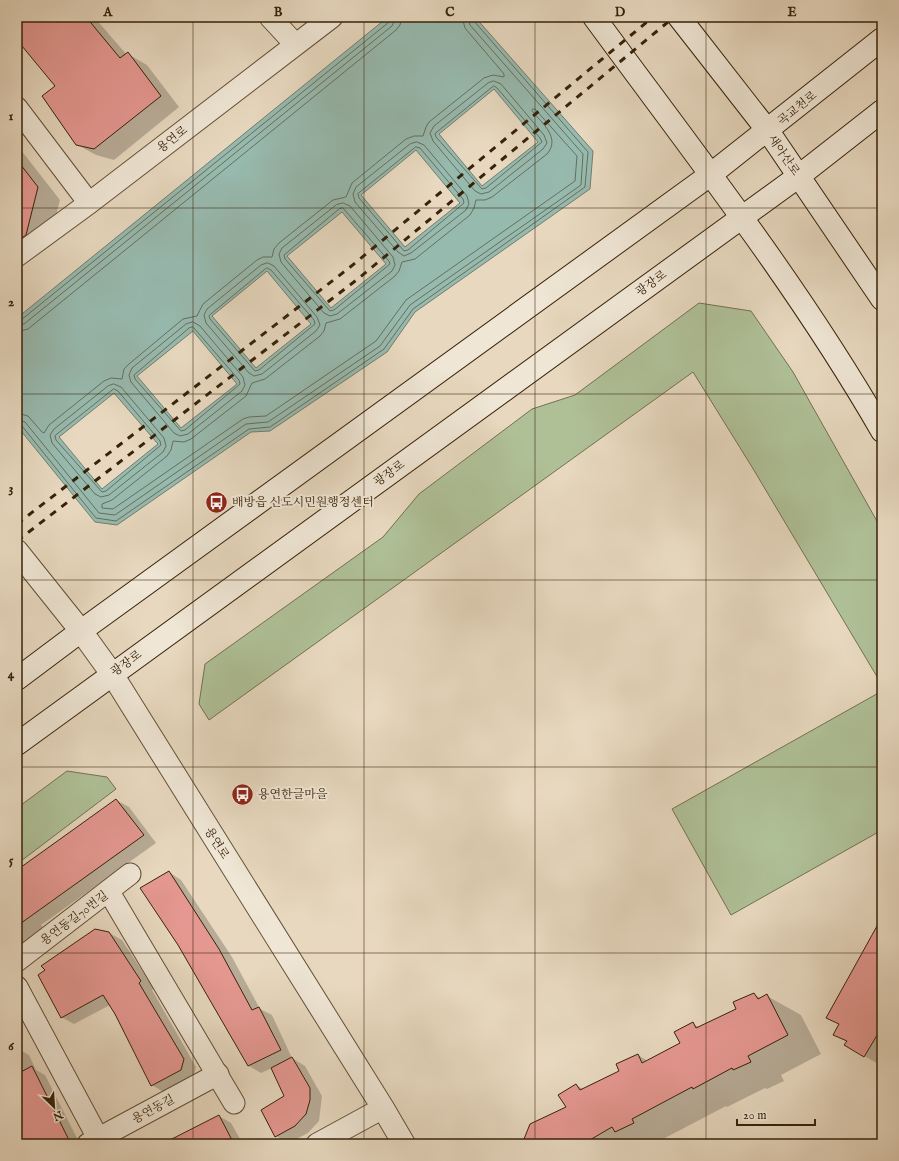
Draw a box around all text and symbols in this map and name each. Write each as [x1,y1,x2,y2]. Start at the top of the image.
text: A [103,4,114,21]
text: B [274,4,283,21]
text: C [445,4,455,21]
text: D [615,4,626,21]
text: E [787,4,797,21]
street label: 곡교천로 [775,88,820,129]
text: 1 [9,108,14,125]
street label: 용연로 [154,123,191,156]
street label: 새아산로 [764,132,803,179]
street label: 광장로 [633,267,670,300]
text: 2 [8,294,14,311]
street label: 광장로 [371,457,408,490]
text: 3 [9,480,14,497]
bus stop icon: 배방읍 신도시민원행정센터 [203,489,229,515]
place label: 배방읍 신도시민원행정센터 [232,495,374,510]
street label: 광장로 [108,647,145,680]
text: 4 [8,666,15,683]
bus stop icon: 용연한글마을 [230,781,256,807]
place label: 용연한글마을 [258,787,328,802]
street label: 용연로 [201,825,232,862]
text: 5 [9,852,14,869]
street label: 용연동길70번길 [37,888,111,949]
text: 6 [8,1038,14,1055]
north arrow [34,1087,74,1127]
street label: 용연동길 [129,1092,177,1127]
scale bar [737,1101,815,1127]
text: N [50,1106,66,1124]
text: 20 m [743,1108,766,1123]

